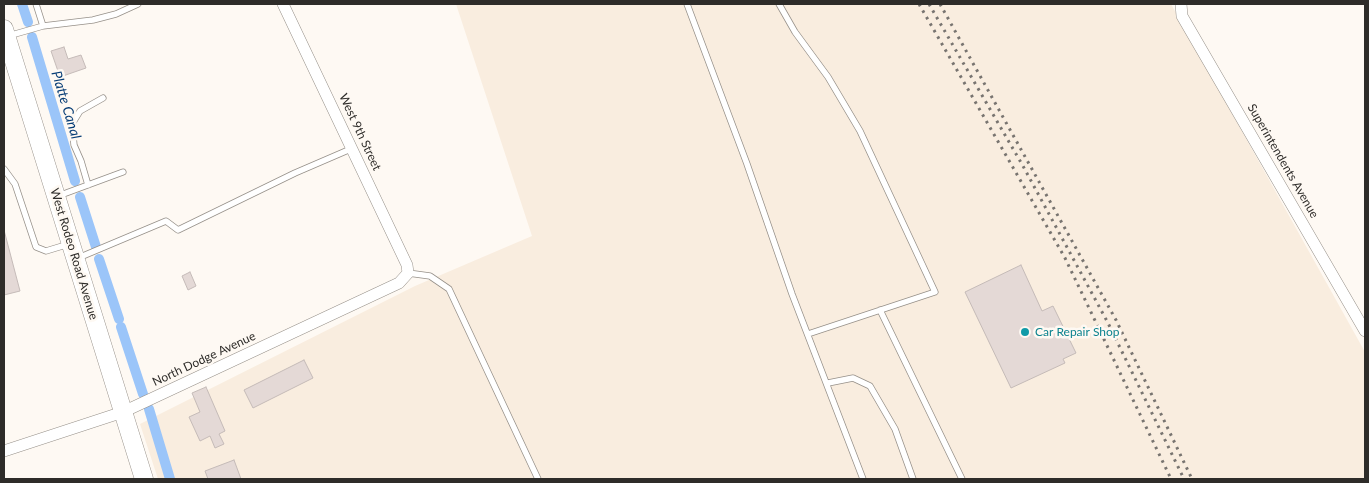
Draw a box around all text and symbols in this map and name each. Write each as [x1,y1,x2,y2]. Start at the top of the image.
water label: Platte Canal [48,69,84,141]
street label: West 9th Street [336,91,384,173]
street label: Superintendents Avenue [1244,101,1322,221]
street label: West Rodeo Road Avenue [47,186,101,322]
place label: Car Repair Shop [1035,325,1120,339]
marker: Car Repair Shop [1019,326,1031,338]
street label: North Dodge Avenue [150,329,258,389]

